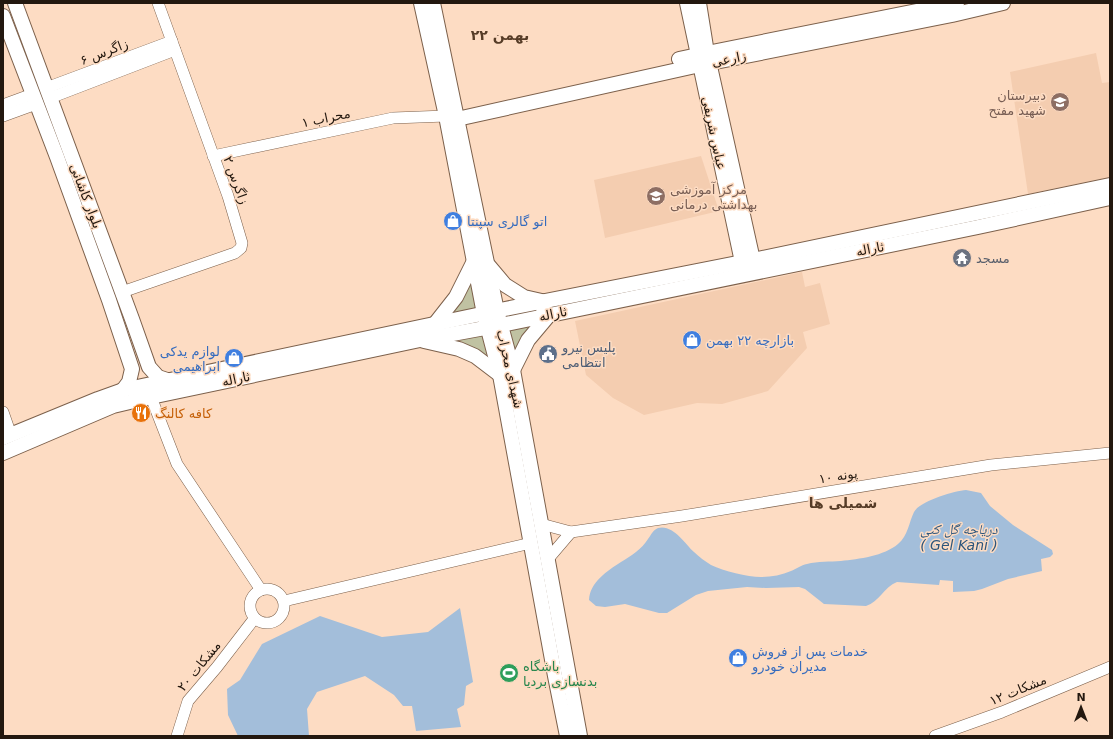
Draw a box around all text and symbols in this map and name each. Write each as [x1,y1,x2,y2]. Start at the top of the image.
district label: ۲۲ بهمن [471,27,529,44]
street label: زاگرس ۶ [78,36,131,69]
street label: زارعی [711,48,748,71]
place label: دبیرستان شهید مفتح [988,88,1046,119]
school or university icon: دبیرستان شهید مفتح [1049,91,1071,113]
street label: عباس شریفی [698,95,729,171]
street label: محراب ۱ [300,106,352,131]
street label: زاگرس ۲ [219,154,252,207]
street label: بلوار کاشانی [66,162,105,231]
place label: مرکز آموزشی بهداشتی درمانی [670,181,757,213]
school or university icon: مرکز آموزشی بهداشتی درمانی [645,185,667,207]
shop icon: اتو گالری سپنتا [442,210,464,232]
place label: اتو گالری سپنتا [467,214,547,230]
street label: ثاراله [855,239,886,260]
temple icon: مسجد [951,247,973,269]
place label: مسجد [976,251,1010,266]
street label: ثاراله [538,304,569,325]
street label: شهدای محراب [493,328,526,410]
shop icon: بازارچه ۲۲ بهمن [681,329,703,351]
place label: بازارچه ۲۲ بهمن [706,333,794,349]
place label: پلیس نیرو انتظامی [561,340,616,370]
public building icon: پلیس نیرو انتظامی [537,343,559,365]
place label: لوازم یدکی ابراهیمی [160,344,220,375]
shop icon: لوازم یدکی ابراهیمی [223,347,245,369]
street label: ثاراله [221,369,252,390]
restaurant icon: کافه کالنگ [130,402,152,424]
place label: کافه کالنگ [155,406,213,421]
street label: پونه ۱۰ [818,465,859,487]
district label: شمیلی ها [809,495,877,511]
water label: دریاچه گل کنی ( Gel Kani ) [920,521,998,553]
street label: مشکات ۲۰ [174,638,224,694]
place label: خدمات پس از فروش مدیران خودرو [751,644,868,675]
shop icon: خدمات پس از فروش مدیران خودرو [727,647,749,669]
place label: باشگاه بدنسازی بردیا [523,659,597,690]
sports icon: باشگاه بدنسازی بردیا [498,662,520,684]
street label: مشکات ۱۲ [987,672,1049,708]
north arrow [1061,687,1101,727]
text: N [1076,691,1086,704]

